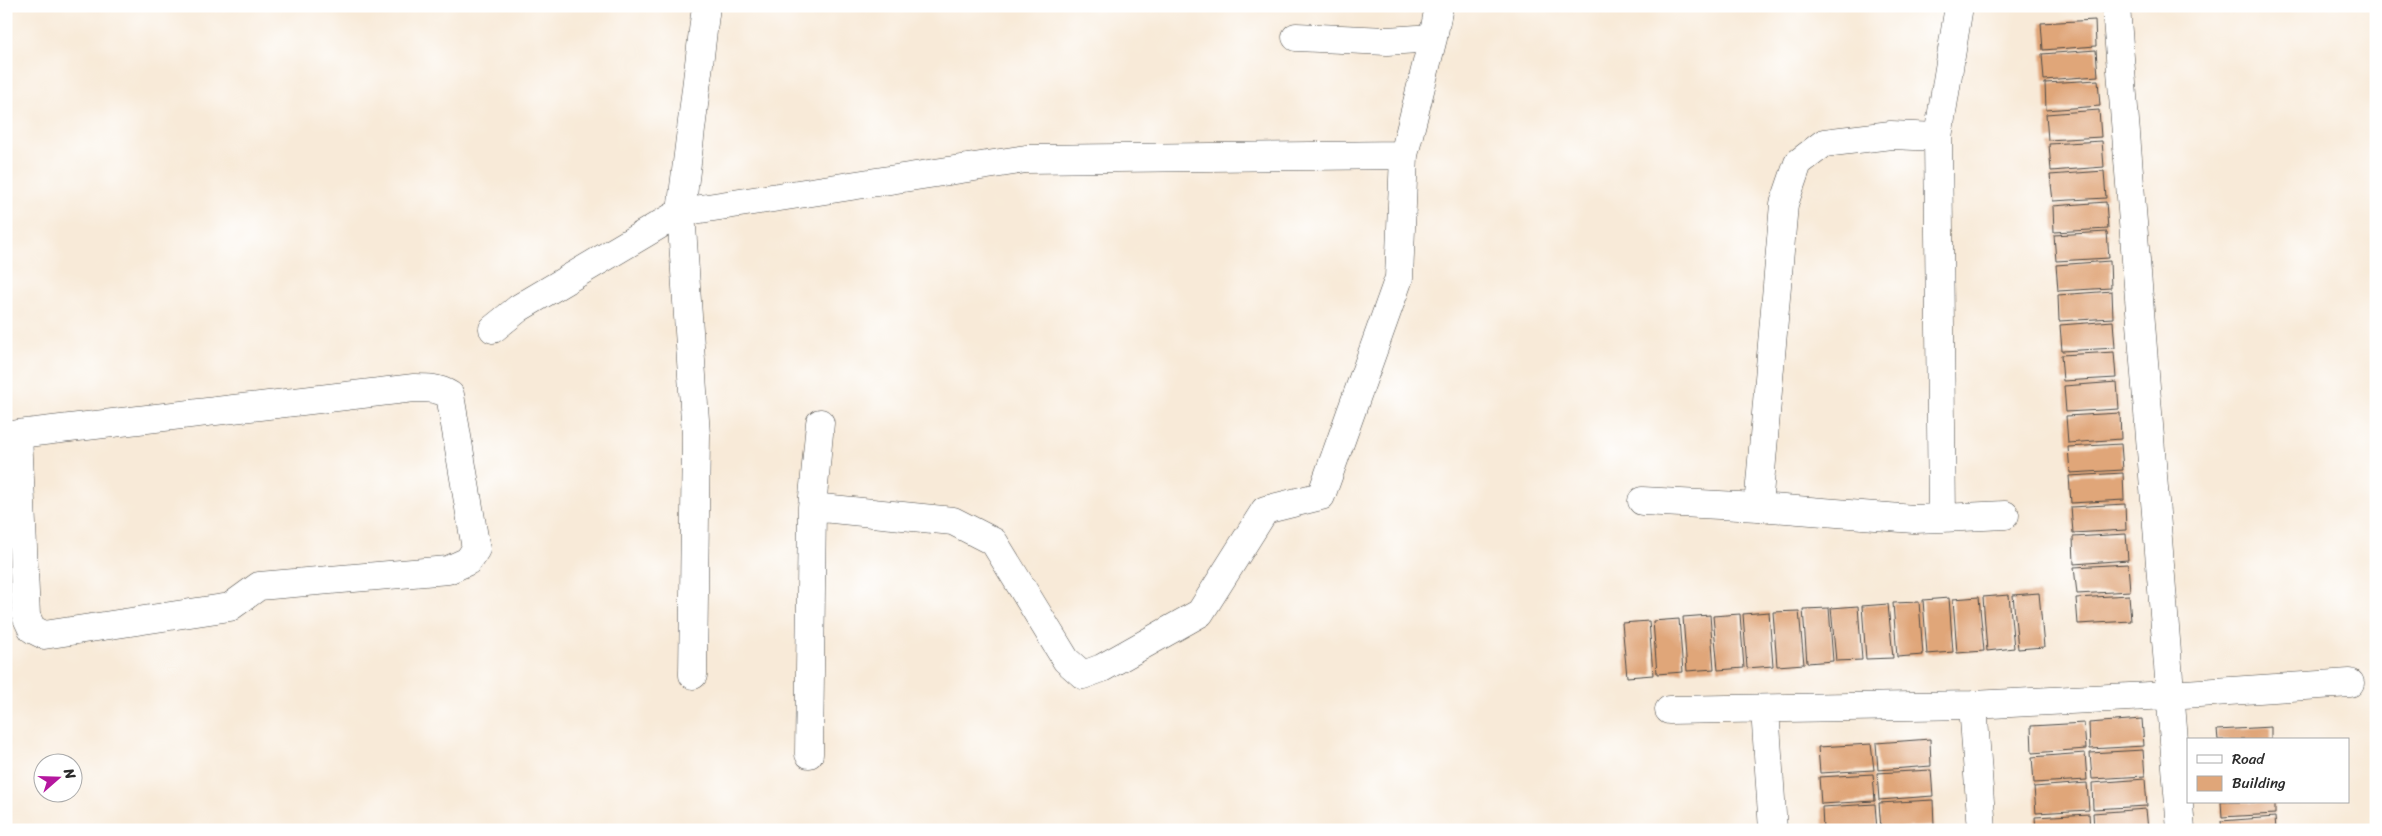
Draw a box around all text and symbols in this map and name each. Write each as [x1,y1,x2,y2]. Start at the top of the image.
legend [2187,738,2350,804]
text: Road [2232,746,2265,772]
north arrow [32,754,82,804]
text: N [56,764,83,783]
text: Building [2232,770,2286,796]

